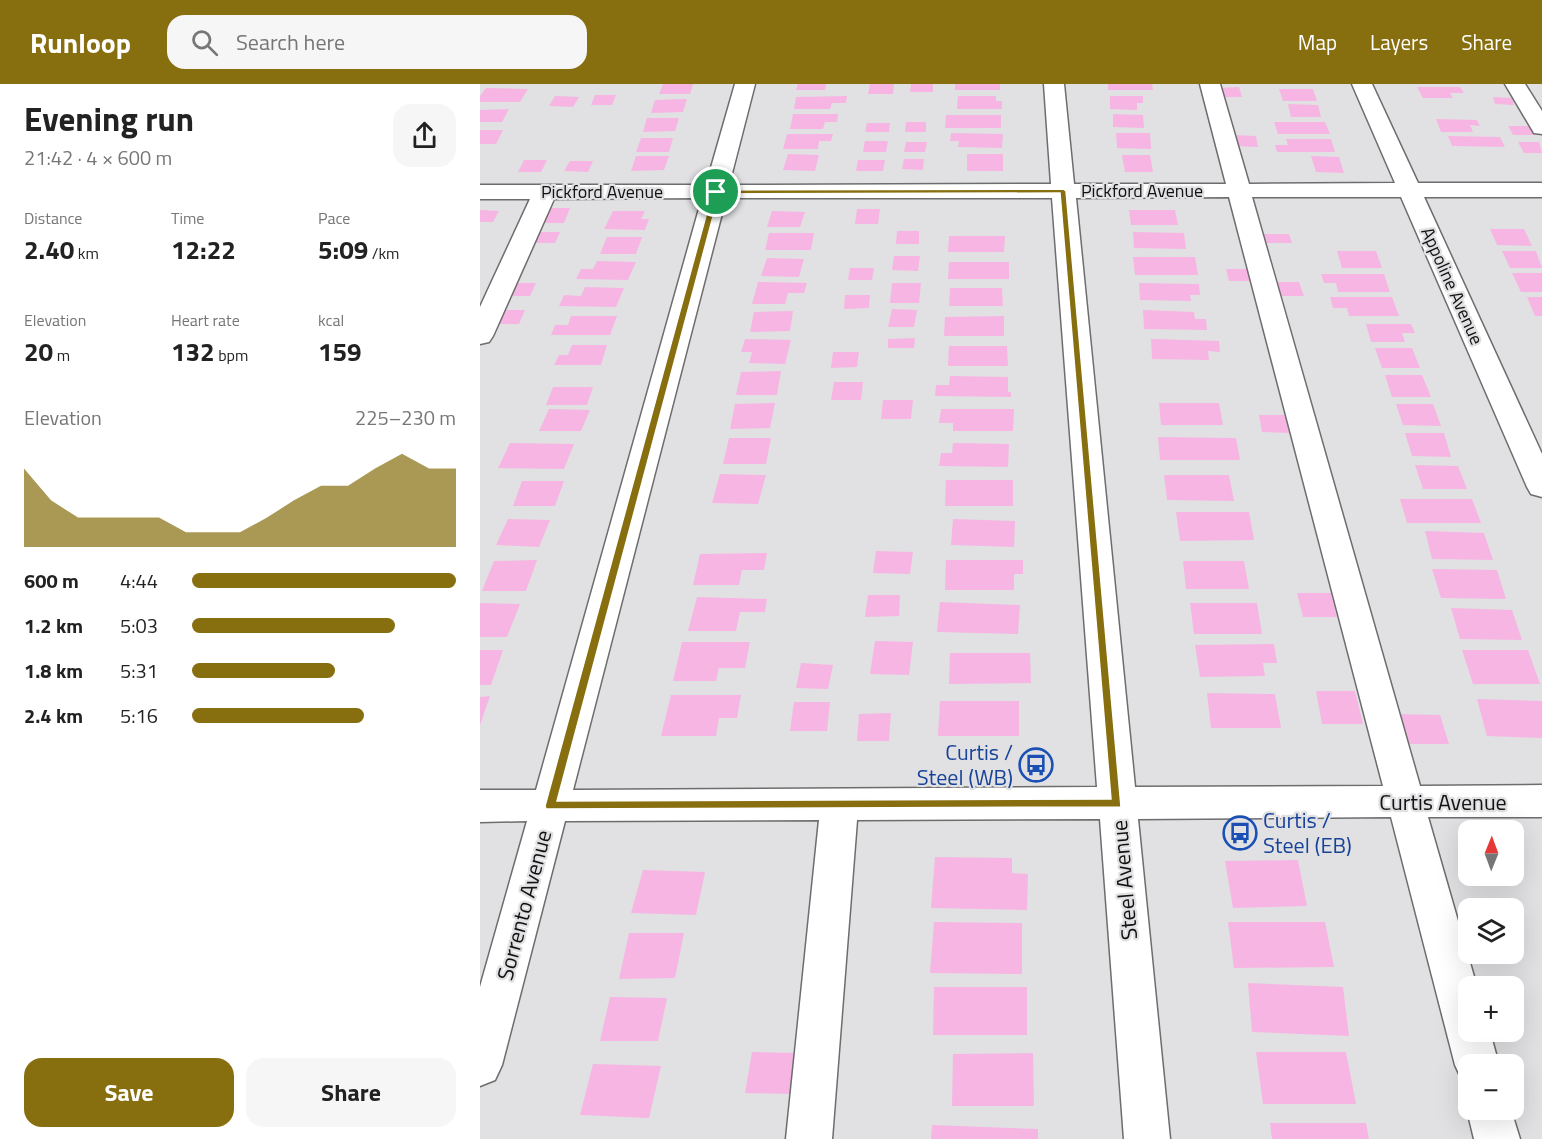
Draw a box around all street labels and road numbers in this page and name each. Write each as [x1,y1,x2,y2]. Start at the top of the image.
street label: Pickford Avenue [1081,177,1203,204]
street label: Pickford Avenue [541,178,663,205]
street label: Appoline Avenue [1414,223,1490,349]
street label: Curtis Avenue [1379,785,1507,819]
street label: Steel Avenue [1102,819,1146,941]
street label: Sorrento Avenue [488,826,560,984]

